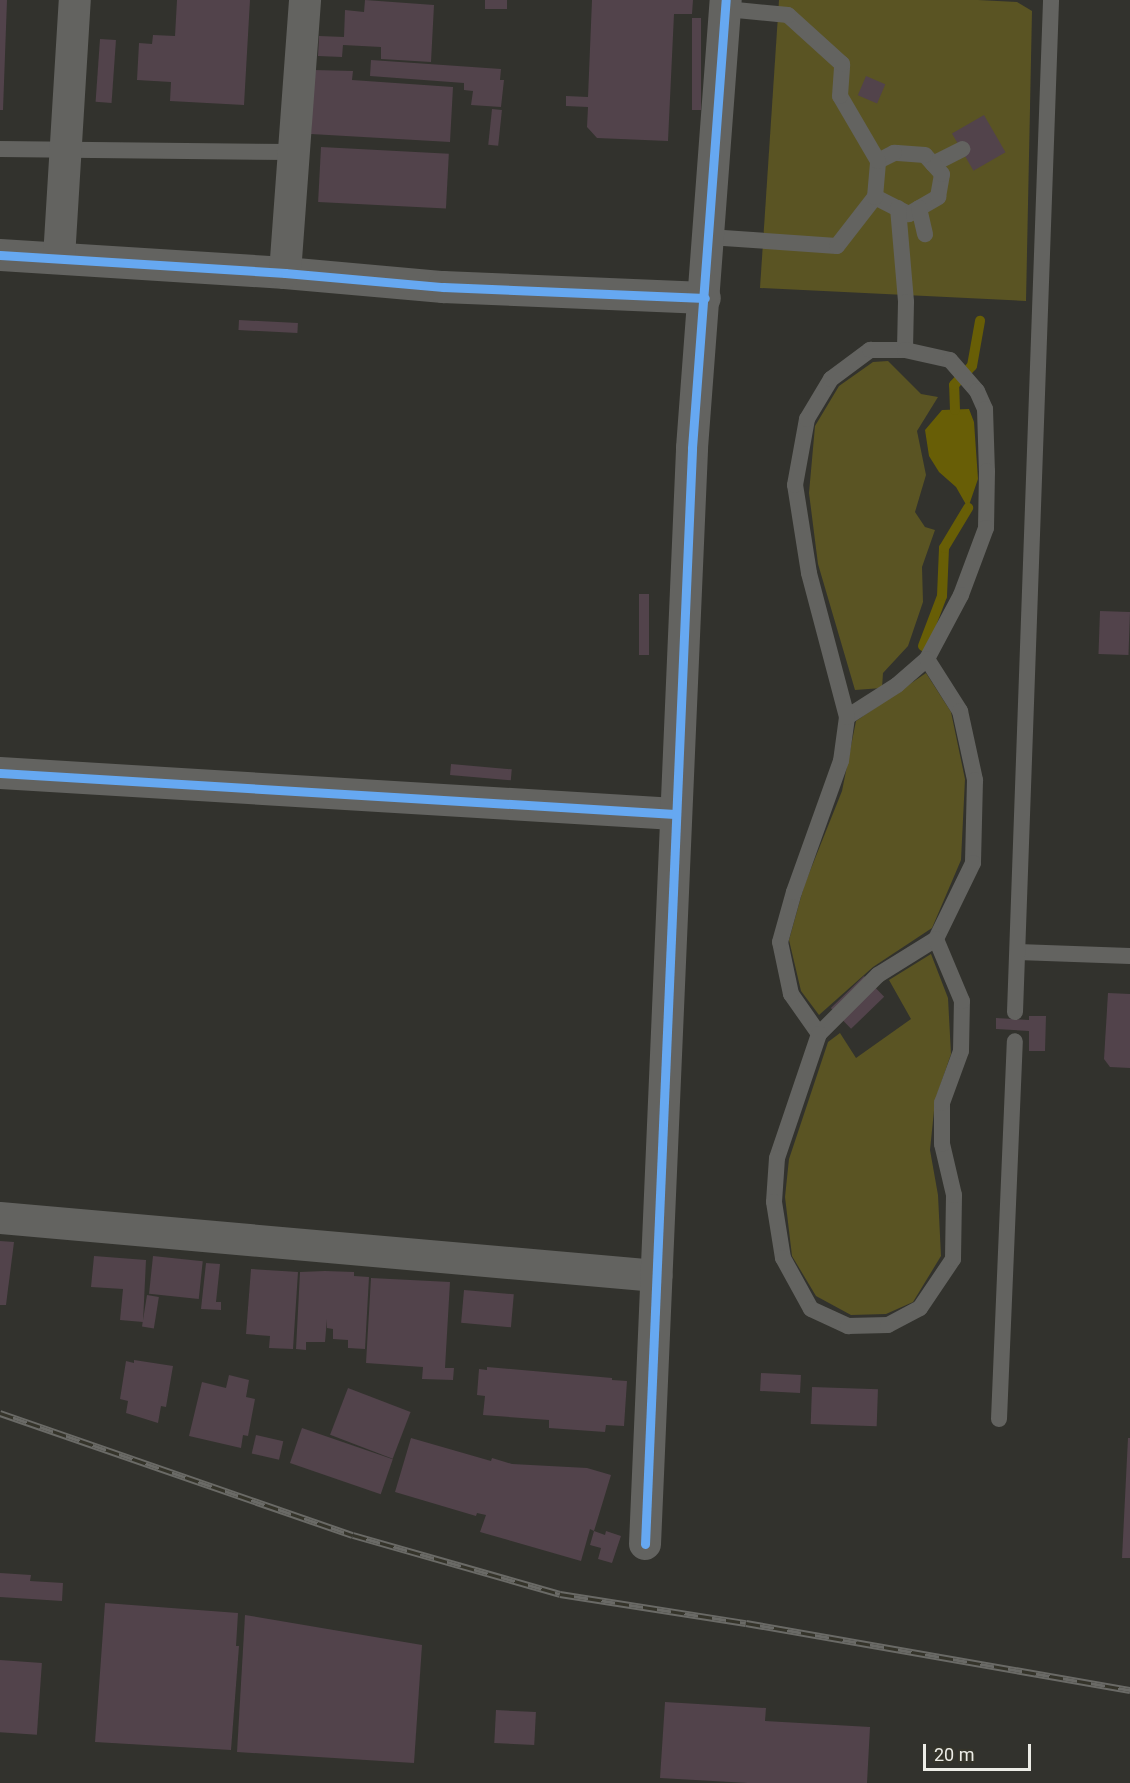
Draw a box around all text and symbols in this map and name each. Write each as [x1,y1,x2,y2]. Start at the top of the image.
scale bar [926,1732,1034,1770]
text: 20 m [934,1744,974,1765]

